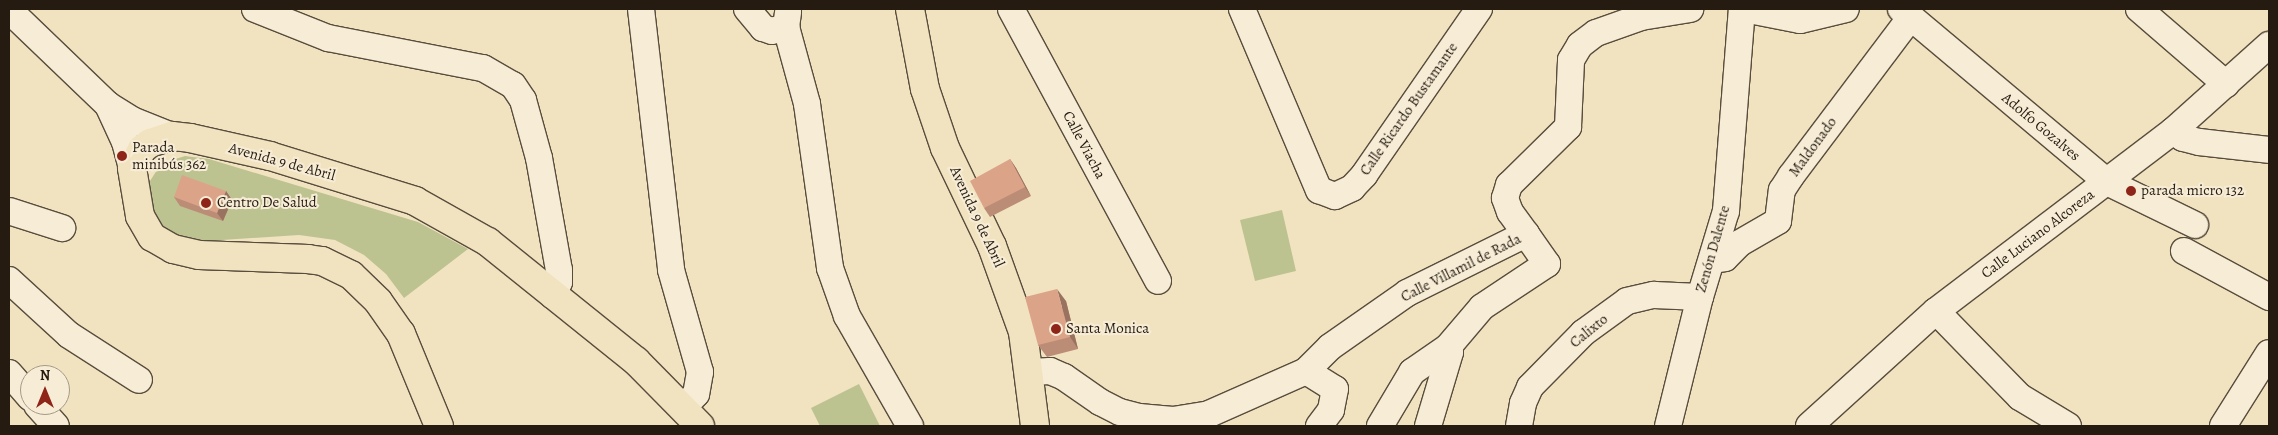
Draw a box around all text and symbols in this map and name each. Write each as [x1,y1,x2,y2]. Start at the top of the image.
street label: Calle Ricardo Bustamante [1356,39,1462,179]
street label: Adolfo Gozalves [1998,89,2084,165]
street label: Calle Viacha [1059,108,1109,182]
street label: Maldonado [1785,114,1841,180]
place label: Parada minibús 362 [132,138,206,173]
street label: Avenida 9 de Abril [227,139,337,185]
marker: Parada minibús 362 [116,150,128,162]
street label: Avenida 9 de Abril [946,164,1008,270]
place label: parada micro 132 [2141,182,2244,200]
marker: parada micro 132 [2125,185,2137,197]
street label: Calle Luciano Alcoreza [1978,186,2098,282]
place label: Centro De Salud [217,194,317,212]
marker: Centro De Salud [199,196,213,210]
street label: Zenón Dalente [1692,203,1734,295]
street label: Calle Villamil de Rada [1398,230,1524,306]
street label: Calixto [1566,310,1612,352]
place label: Santa Monica [1066,320,1149,338]
marker: Santa Monica [1050,323,1062,335]
north arrow [20,365,70,415]
text: N [40,366,50,385]

